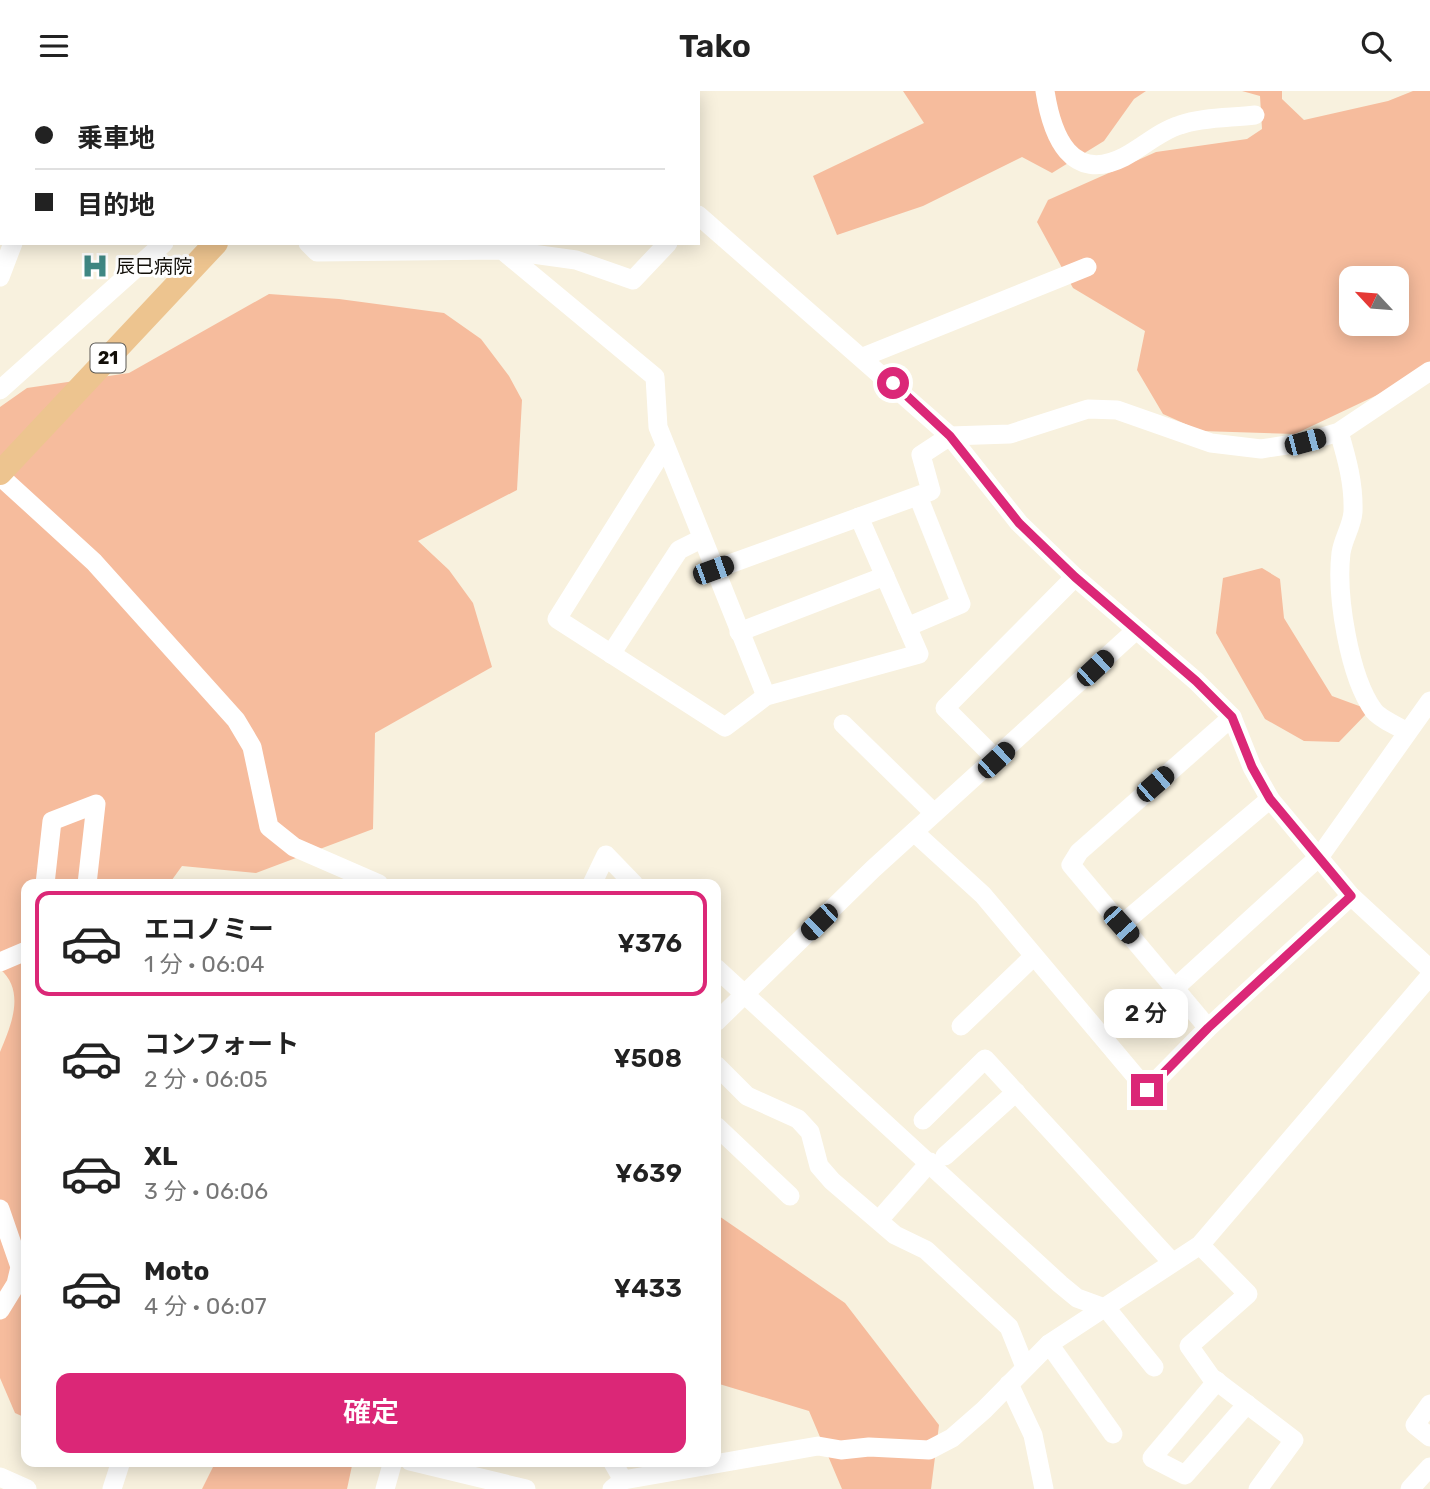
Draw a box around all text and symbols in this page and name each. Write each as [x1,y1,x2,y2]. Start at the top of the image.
icon: menu [35,27,73,65]
text: Tako [679,27,751,65]
icon: search [1357,27,1395,65]
text: 乗車地 [77,123,155,154]
text: 目的地 [77,190,155,221]
hospital icon: 辰巳病院 [80,251,110,281]
place label: 辰巳病院 [116,255,192,278]
north arrow [1339,266,1409,336]
map controls [1339,266,1409,336]
road number: 21 [90,344,126,373]
route start [877,367,909,399]
car [1282,426,1329,458]
car [690,553,737,587]
car [1073,646,1118,690]
car [974,738,1019,782]
car [1133,762,1178,806]
car [797,900,842,944]
car [1100,902,1143,948]
icon: car [60,912,123,975]
text: エコノミー [144,914,274,945]
text: ¥376 [617,928,682,959]
text: 1 分 · 06:04 [144,950,265,978]
callout: 2 分 [1105,989,1189,1037]
text: 2 分 [1125,999,1167,1027]
icon: car [60,1027,123,1090]
text: コンフォート [144,1029,299,1060]
text: ¥508 [613,1043,682,1074]
text: 2 分 · 06:05 [144,1065,268,1093]
route end [1131,1074,1163,1106]
text: XL [144,1141,177,1172]
icon: car [60,1142,123,1205]
text: ¥639 [615,1158,682,1189]
text: 3 分 · 06:06 [144,1177,268,1205]
text: Moto [144,1256,209,1287]
icon: car [60,1257,123,1320]
text: ¥433 [614,1273,682,1304]
text: 4 分 · 06:07 [144,1292,267,1320]
button: 確定 [56,1373,686,1453]

